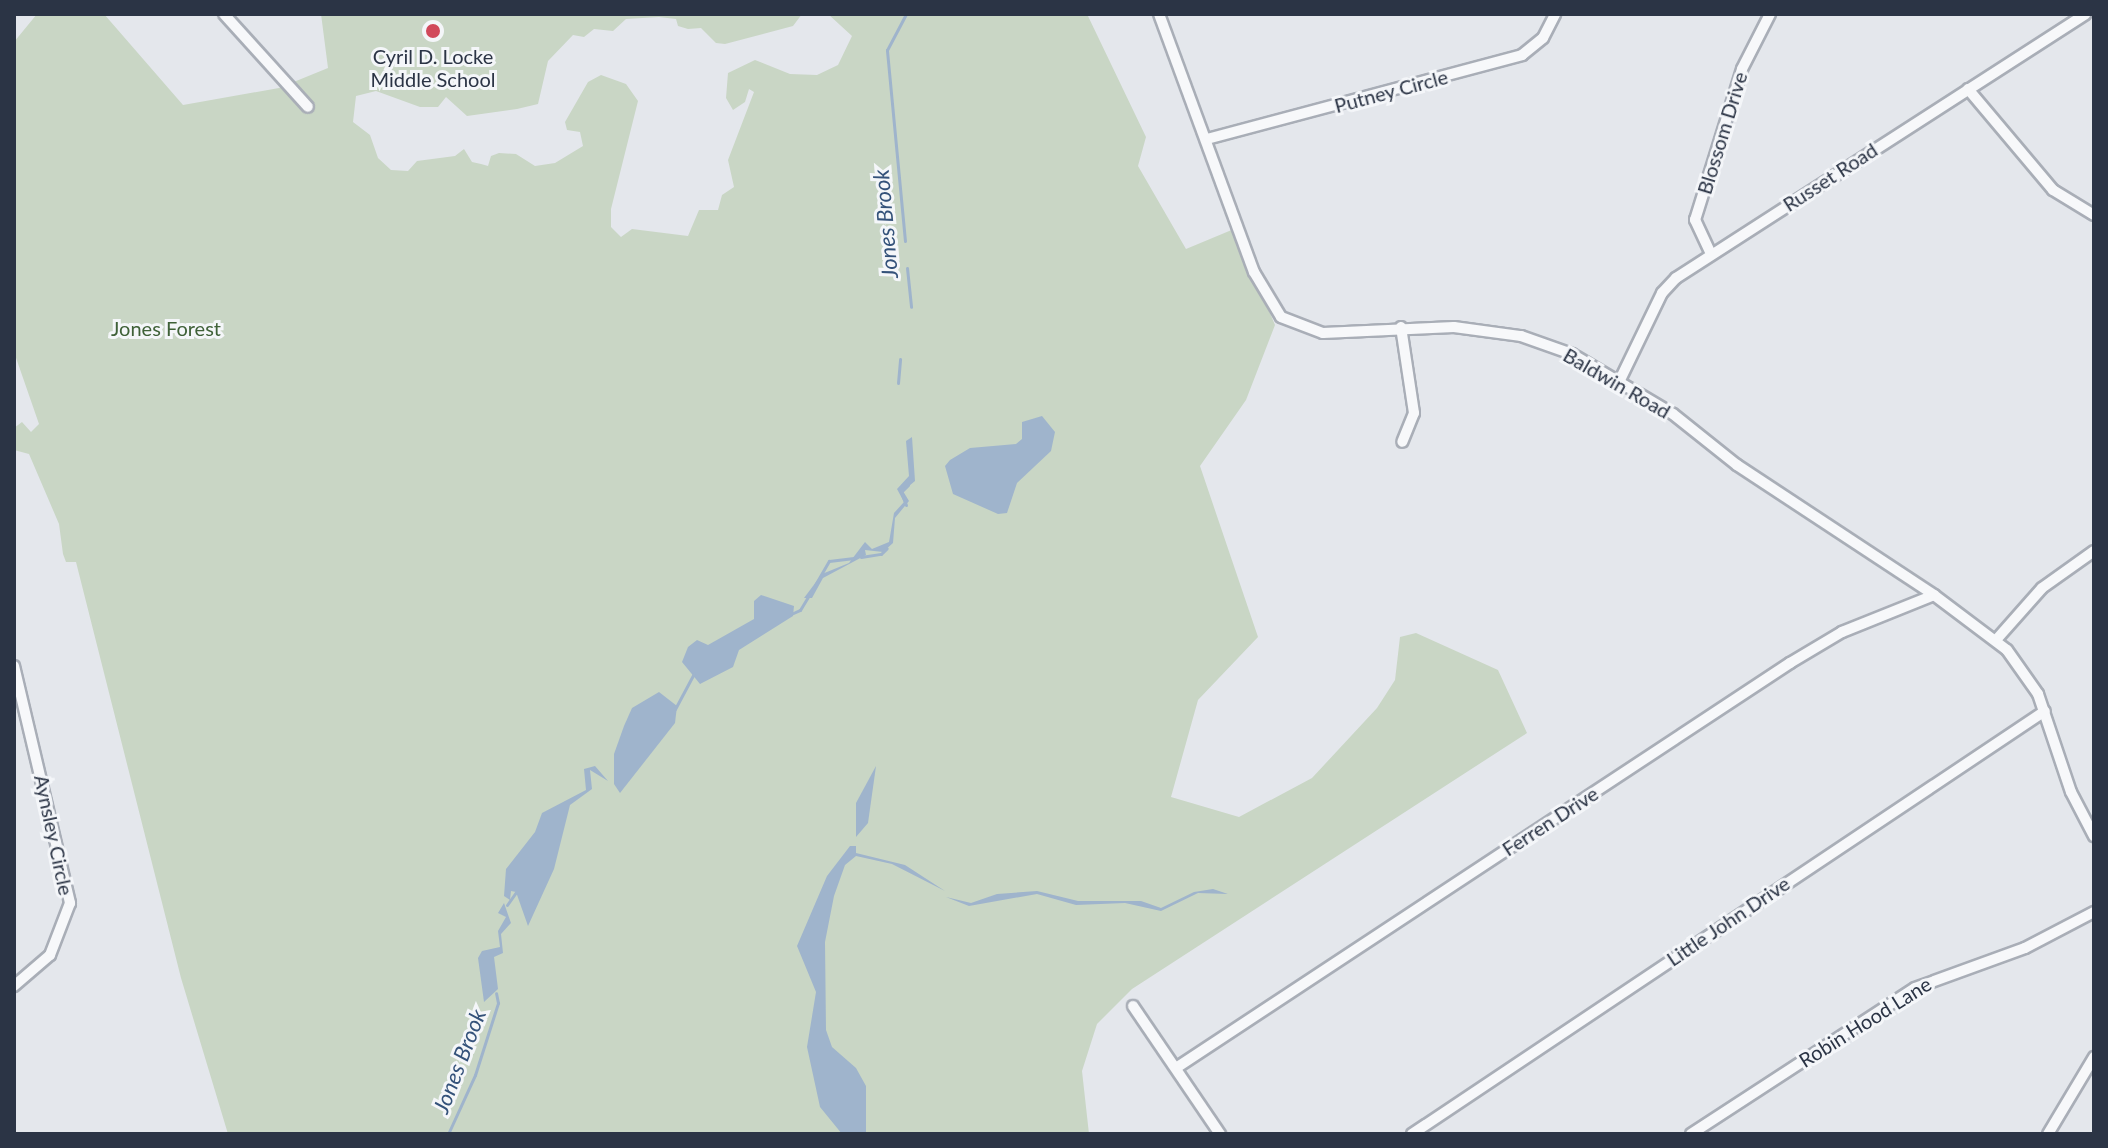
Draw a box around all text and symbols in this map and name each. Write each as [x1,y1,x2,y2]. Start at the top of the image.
marker: Cyril D. Locke Middle School [424,22,442,40]
place label: Cyril D. Locke Middle School [371,44,495,91]
street label: Putney Circle [1331,64,1451,118]
street label: Blossom Drive [1692,69,1752,197]
street label: Russet Road [1778,138,1882,216]
water label: Jones Brook [867,168,903,280]
park label: Jones Forest [111,316,221,340]
street label: Baldwin Road [1559,343,1675,423]
street label: Aynsley Circle [29,772,79,898]
street label: Ferren Drive [1497,781,1603,861]
street label: Little John Drive [1662,871,1794,971]
street label: Robin Hood Lane [1794,972,1936,1072]
water label: Jones Brook [427,1005,491,1117]

